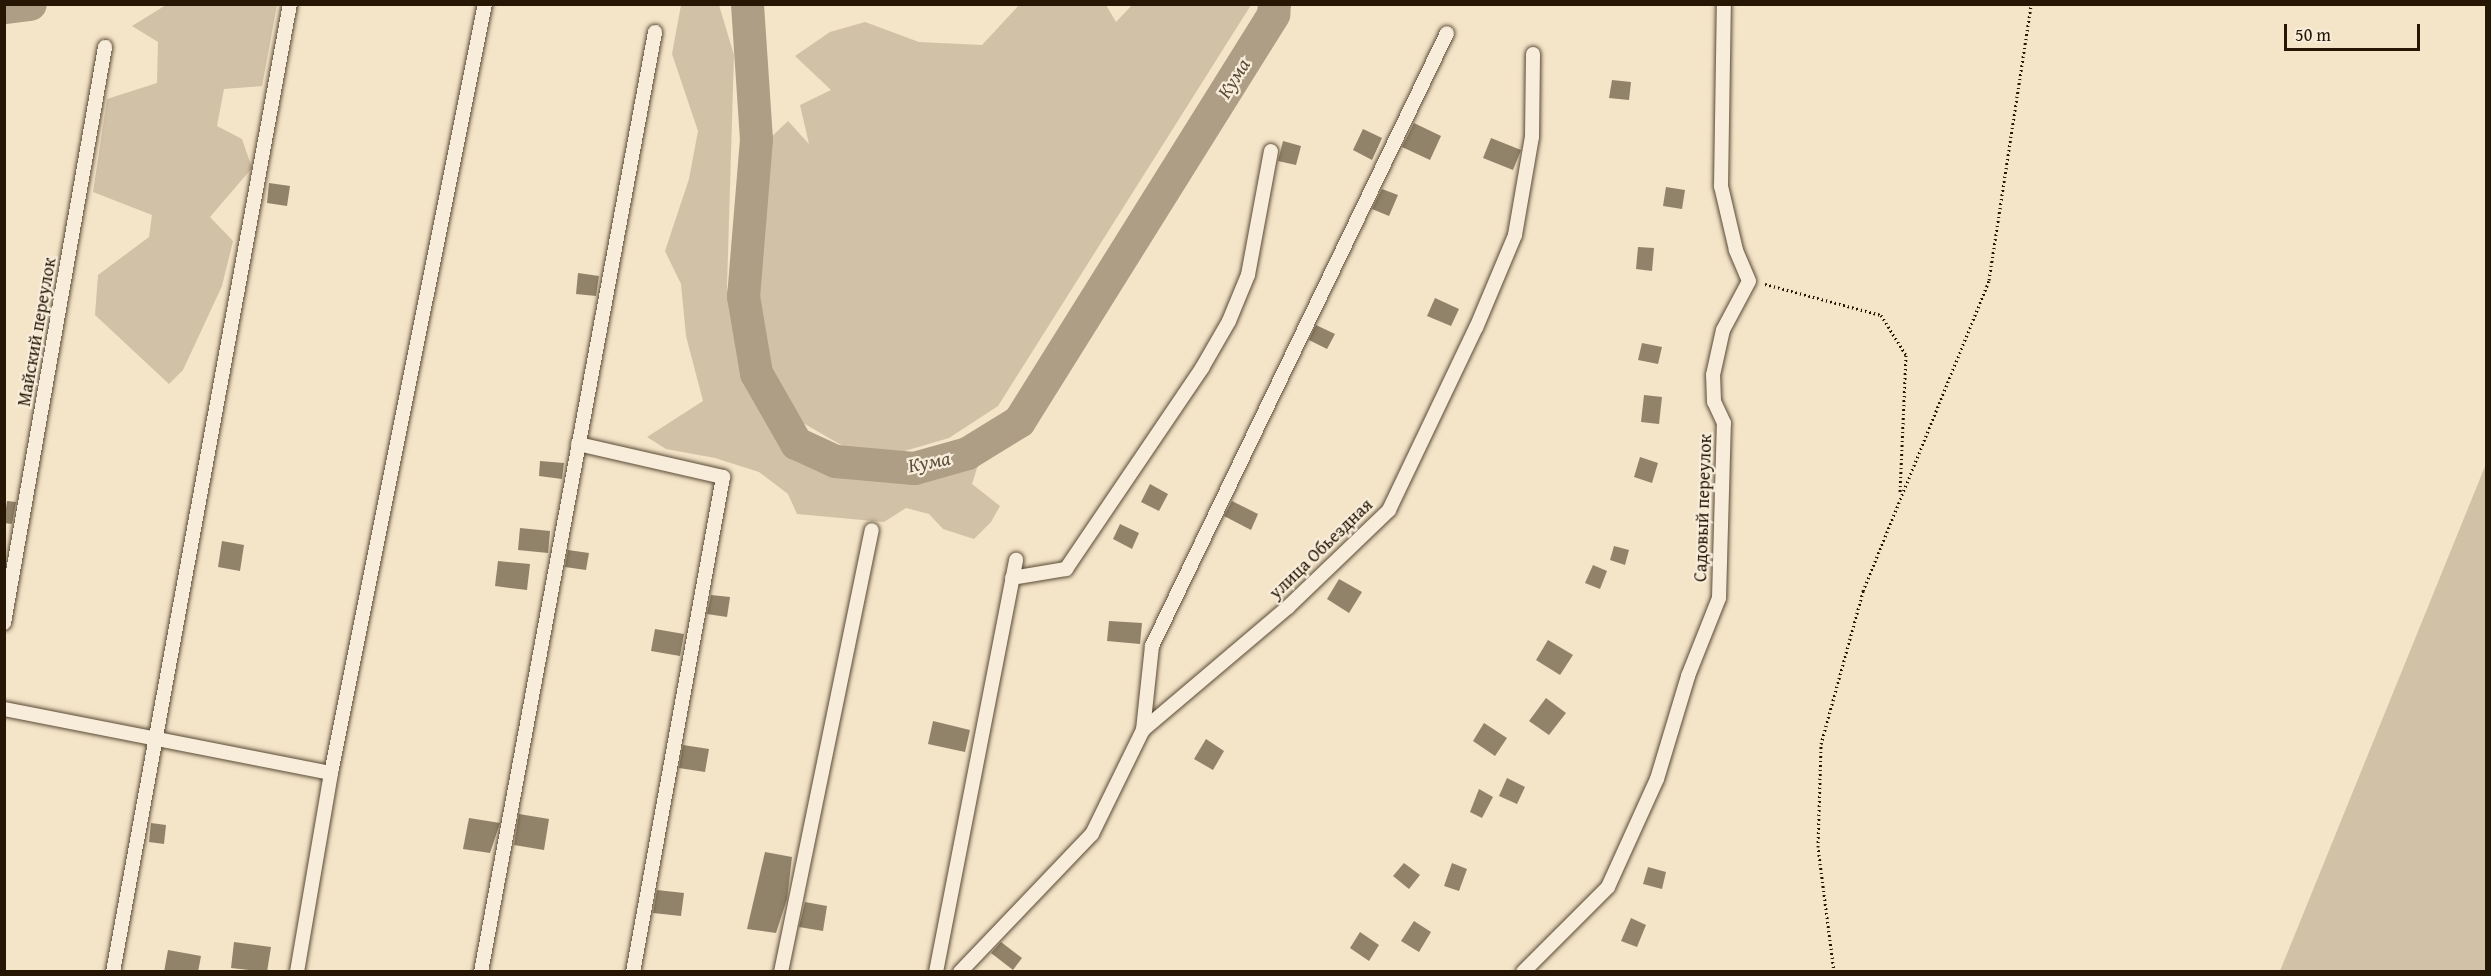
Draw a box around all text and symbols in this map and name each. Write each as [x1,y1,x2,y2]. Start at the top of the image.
scale bar [2287,12,2424,50]
text: 50 m [2295,21,2331,48]
water label: Кума [1212,54,1254,102]
street label: Майский переулок [13,256,61,408]
street label: Садовый переулок [1690,434,1716,582]
water label: Кума [906,445,952,477]
street label: улица Обьездная [1265,494,1377,604]

